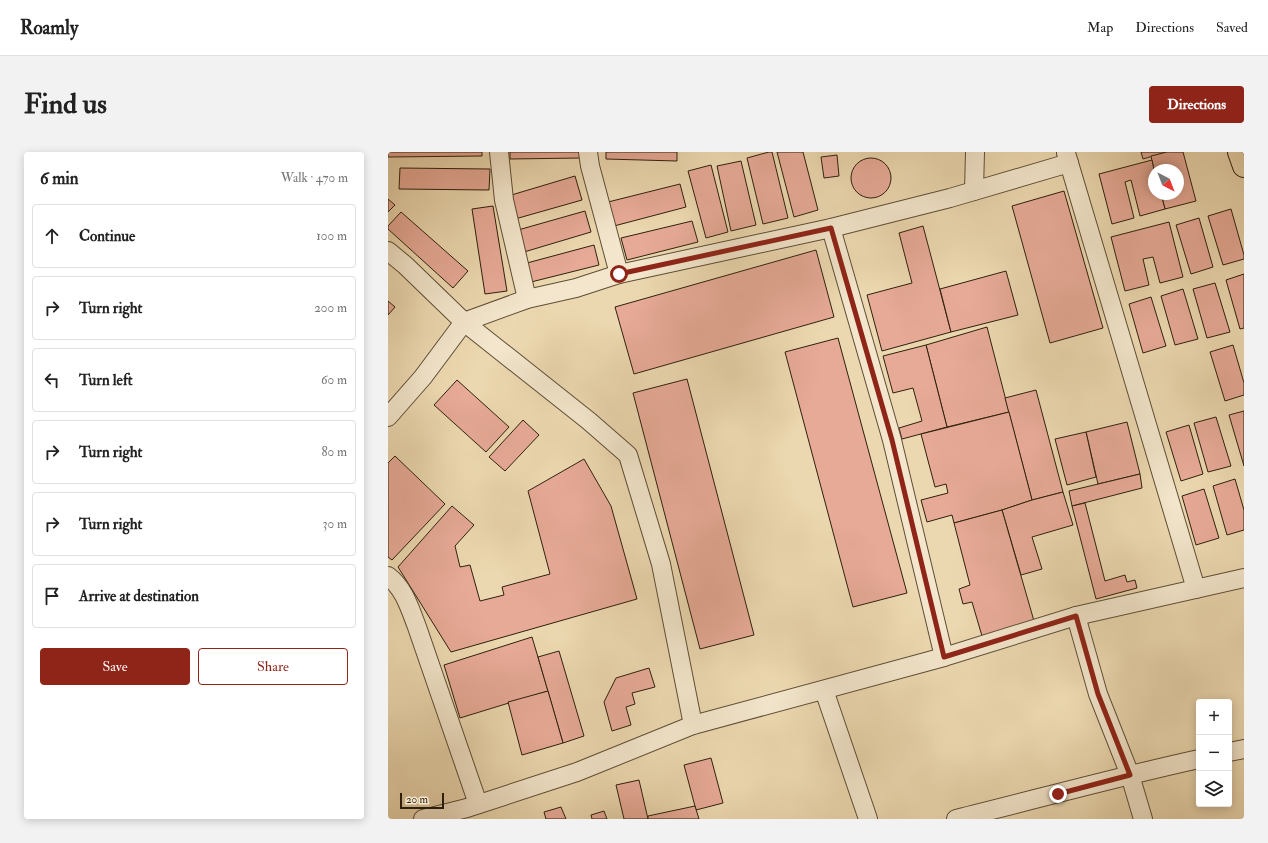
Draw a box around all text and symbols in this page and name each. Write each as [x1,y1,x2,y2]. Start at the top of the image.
text: Roamly [20,16,78,40]
text: Map [1087,19,1113,36]
text: Directions [1135,19,1194,36]
text: Saved [1216,19,1248,36]
button: Directions [1149,86,1244,123]
text: Find us [24,87,107,122]
north arrow [1148,164,1184,200]
text: 6 min [40,168,79,189]
text: Walk · 470 m [281,170,348,186]
icon: ahead [41,225,63,247]
text: Continue [79,227,135,246]
text: 100 m [316,228,347,244]
route start [610,265,628,283]
icon: right [41,297,63,319]
text: Turn right [79,299,142,318]
text: 200 m [314,300,347,316]
icon: left [41,369,63,391]
text: Turn left [79,371,133,390]
text: 60 m [321,372,347,388]
icon: right [41,441,63,463]
text: Turn right [79,443,142,462]
text: 80 m [321,444,347,460]
icon: right [41,513,63,535]
text: Turn right [79,515,142,534]
text: 30 m [323,516,347,532]
icon: arrive [41,585,63,607]
text: Arrive at destination [79,587,199,606]
button: Save [40,648,190,685]
button: Share [198,648,348,685]
map controls [1196,699,1232,807]
button: + [1196,699,1232,735]
button: − [1196,735,1232,771]
button: layers [1196,771,1232,807]
route end [1049,785,1067,803]
scale bar [400,791,444,810]
text: 20 m [406,793,428,806]

